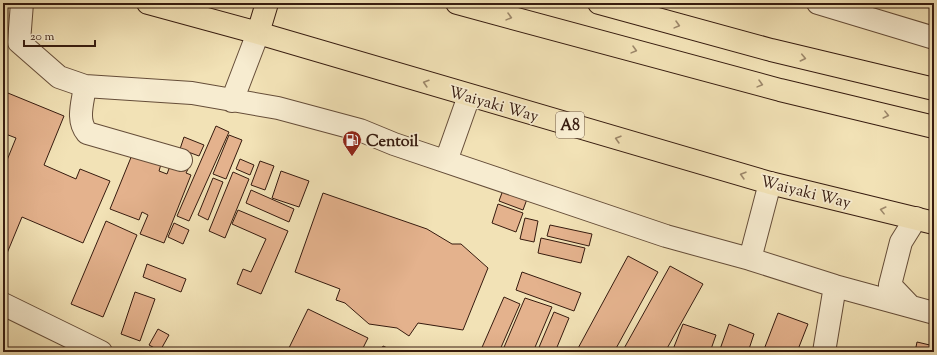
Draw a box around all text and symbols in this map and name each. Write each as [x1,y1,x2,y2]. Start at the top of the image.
one-way arrow [505,12,512,21]
one-way arrow [674,20,681,28]
scale bar [24,22,95,48]
text: 20 m [30,28,55,46]
one-way arrow [631,46,637,54]
one-way arrow [799,53,806,62]
one-way arrow [423,79,430,88]
one-way arrow [756,79,763,88]
street label: Waiyaki Way [446,82,541,129]
one-way arrow [883,111,889,119]
road number: A8 [556,112,584,138]
fuel station icon: Centoil [341,129,363,157]
place label: Centoil [366,131,419,154]
one-way arrow [615,135,622,144]
one-way arrow [740,171,747,180]
street label: Waiyaki Way [758,171,853,216]
one-way arrow [879,207,886,215]

